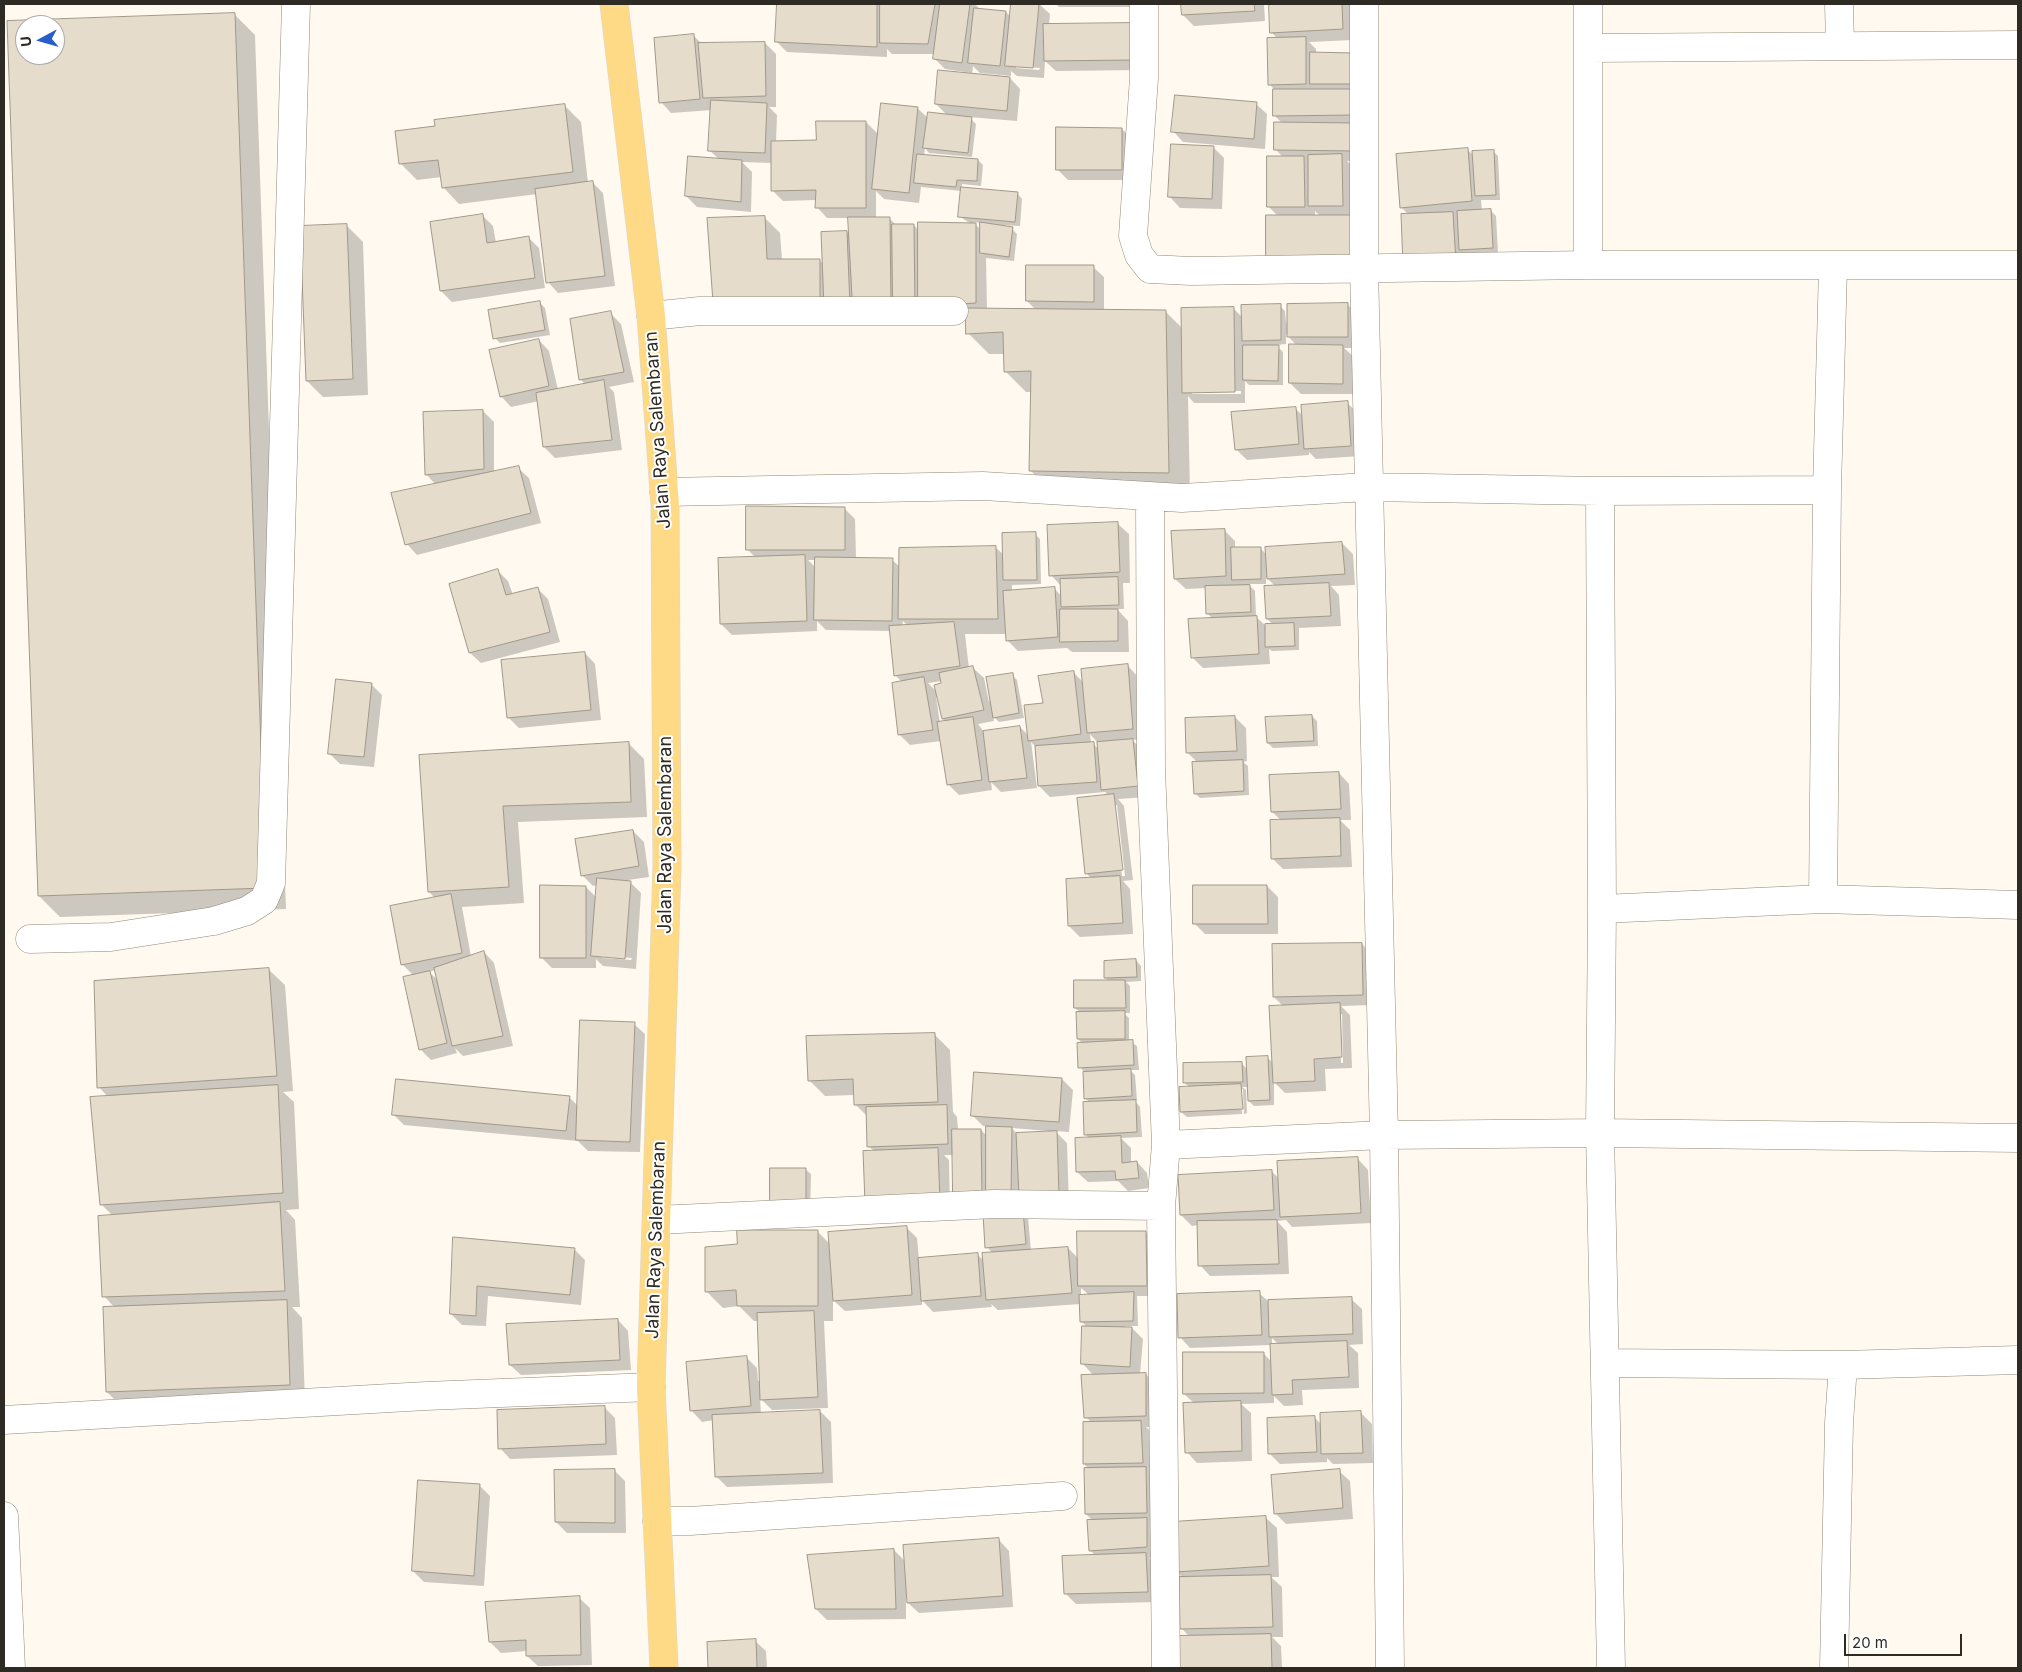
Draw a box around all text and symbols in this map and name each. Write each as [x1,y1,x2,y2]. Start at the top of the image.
north arrow [15,15,65,65]
text: U [17,36,35,48]
street label: Jalan Raya Salembaran [640,330,676,530]
street label: Jalan Raya Salembaran [655,736,677,934]
street label: Jalan Raya Salembaran [642,1141,670,1339]
scale bar [1847,1624,1964,1656]
text: 20 m [1852,1633,1888,1652]

